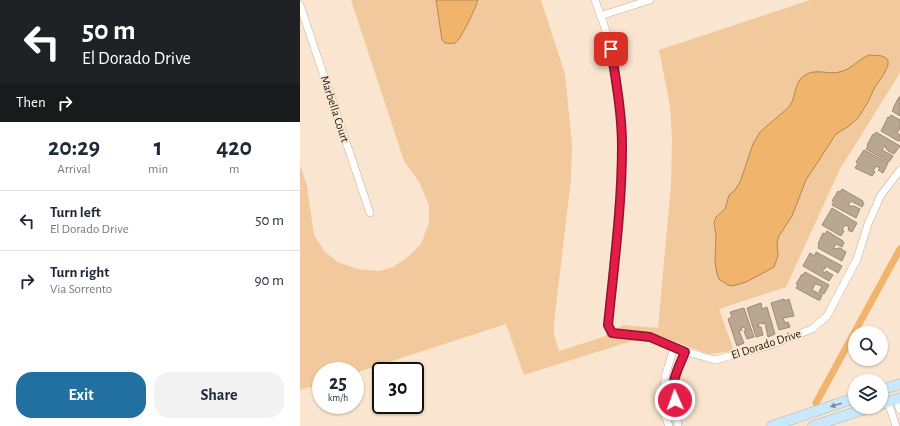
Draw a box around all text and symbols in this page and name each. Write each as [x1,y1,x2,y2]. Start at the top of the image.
icon: left [16,16,68,68]
text: 50 m [82,17,136,45]
pin [594,32,628,66]
icon: arrive [600,38,622,60]
text: El Dorado Drive [82,50,191,68]
street label: Marbella Court [319,74,351,144]
icon: right [54,92,76,114]
text: Then [16,95,46,110]
text: 20:29 [48,136,100,160]
text: 1 [154,136,162,160]
text: 420 [216,136,252,160]
text: Arrival [57,163,91,176]
text: min [148,163,168,176]
text: m [229,163,239,176]
text: Turn left [50,205,101,220]
icon: left [16,210,38,232]
text: 50 m [255,213,284,228]
text: El Dorado Drive [50,223,129,236]
text: Turn right [50,265,109,280]
icon: right [16,270,38,292]
text: 90 m [255,273,284,288]
text: Via Sorrento [50,283,112,296]
map controls [848,326,888,414]
button: search [848,326,888,366]
street label: El Dorado Drive [730,327,802,361]
speed limit sign: 30 [372,362,424,414]
button: Exit [16,372,146,418]
button: Share [154,372,284,418]
text: 25 [329,373,347,393]
button: layers [848,374,888,414]
position arrow [654,379,696,421]
text: km/h [328,393,348,403]
one-way arrow [830,402,842,408]

